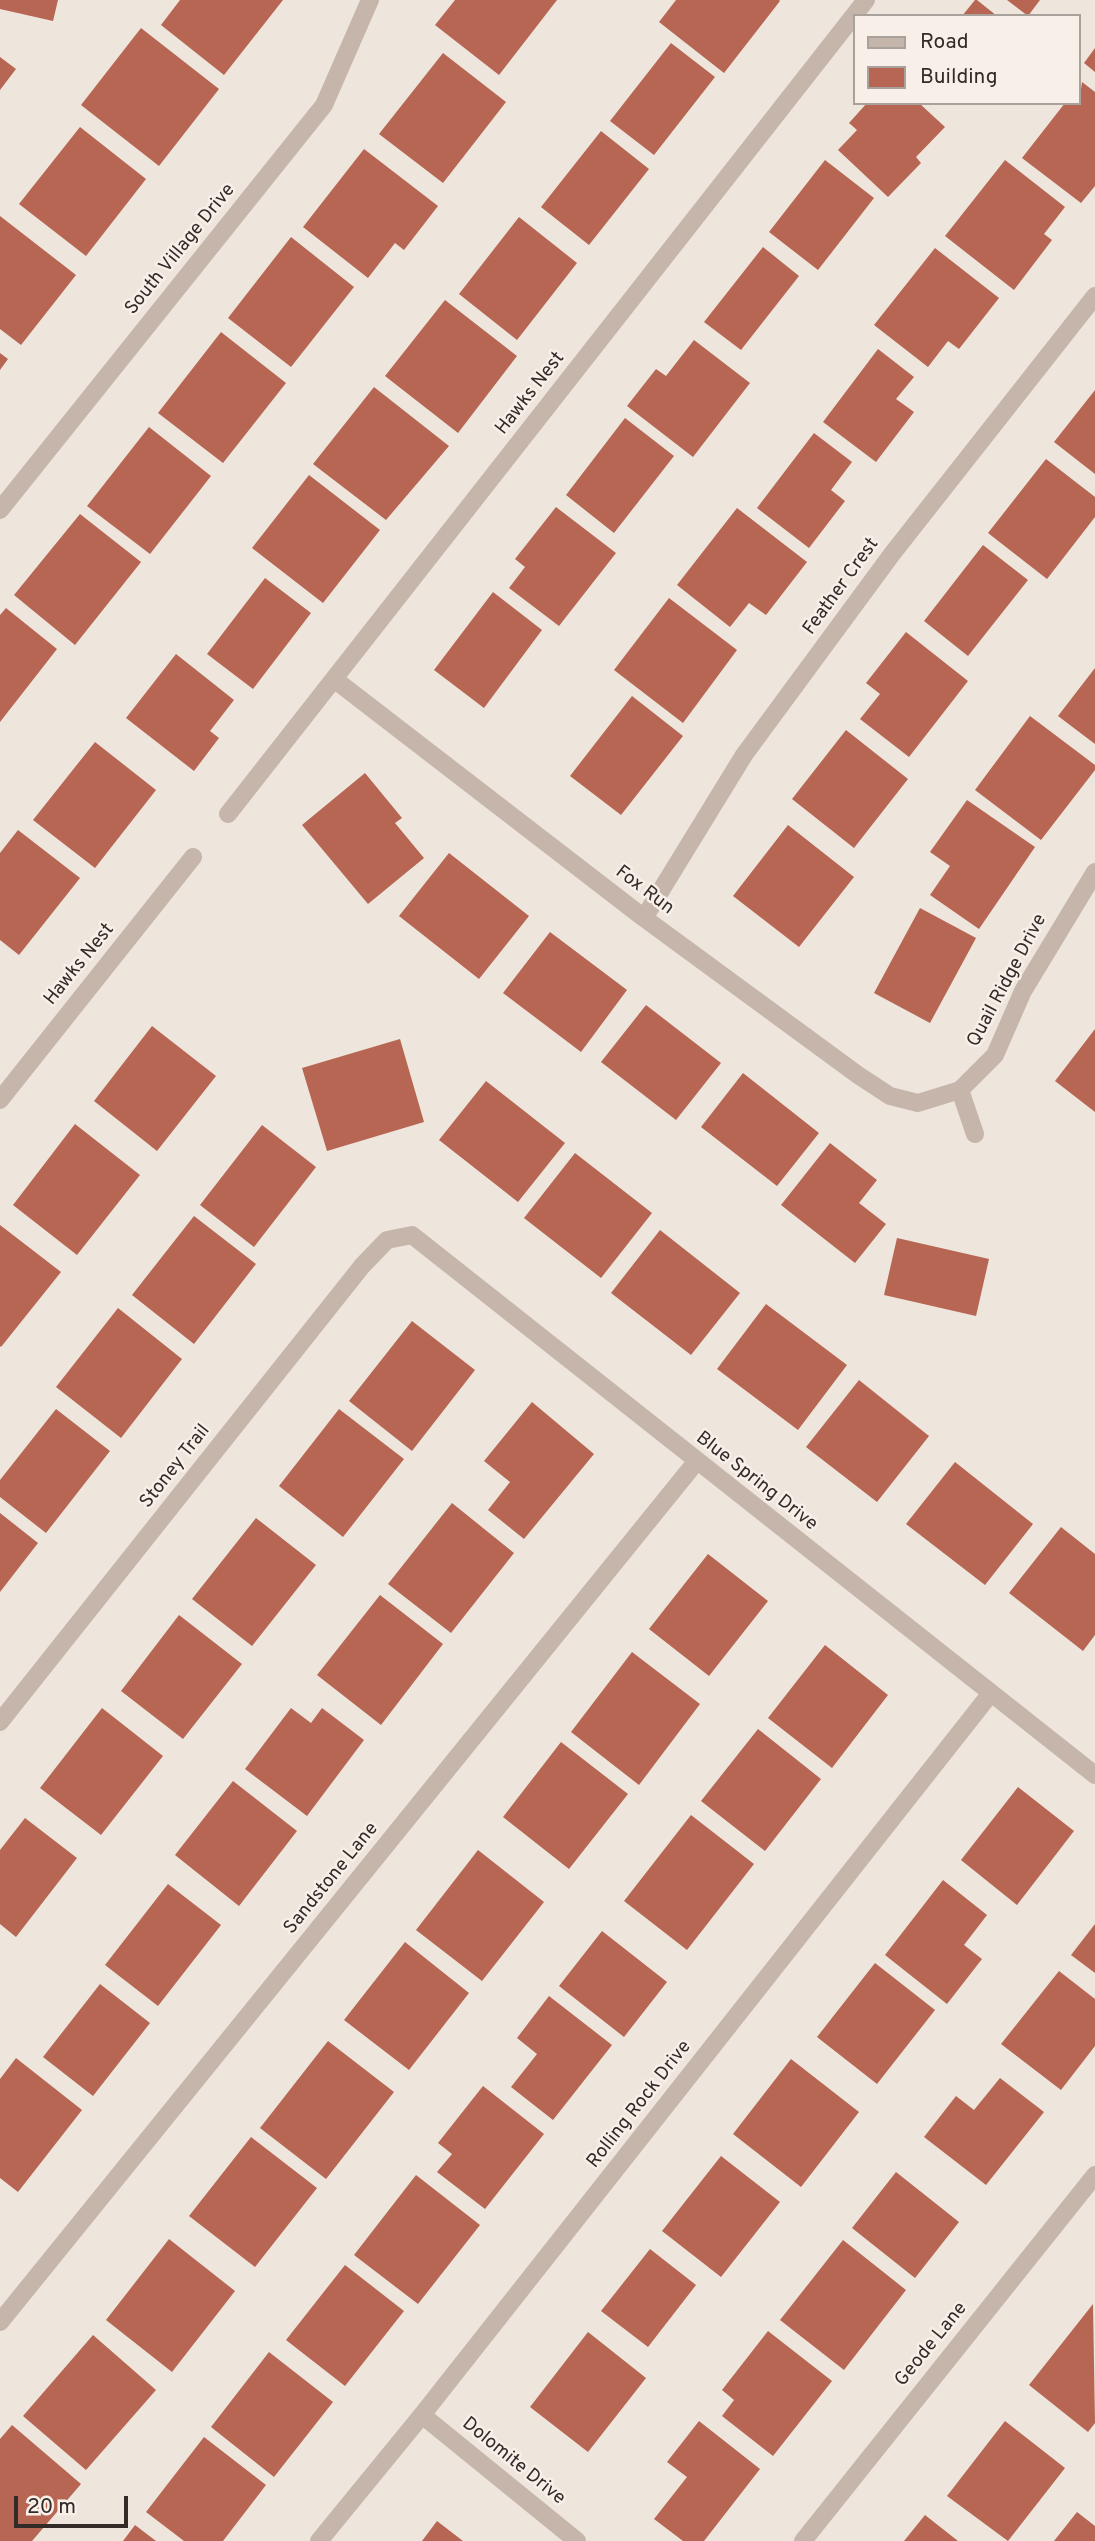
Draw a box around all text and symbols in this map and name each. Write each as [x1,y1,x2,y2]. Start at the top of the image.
legend [853,14,1081,105]
text: Road [920,29,969,56]
text: Building [920,64,998,91]
street label: South Village Drive [121,180,241,320]
street label: Hawks Nest [492,348,570,440]
street label: Feather Crest [799,534,885,640]
street label: Fox Run [610,862,678,920]
street label: Quail Ridge Drive [963,911,1053,1051]
street label: Hawks Nest [40,920,120,1010]
street label: Stoney Trail [136,1420,216,1514]
street label: Blue Spring Drive [691,1427,821,1537]
street label: Sandstone Lane [280,1818,384,1940]
street label: Rolling Rock Drive [583,2037,697,2173]
street label: Geode Lane [891,2298,973,2392]
street label: Dolomite Drive [457,2413,569,2511]
scale bar [18,2482,131,2526]
text: 20 m [27,2494,76,2521]

